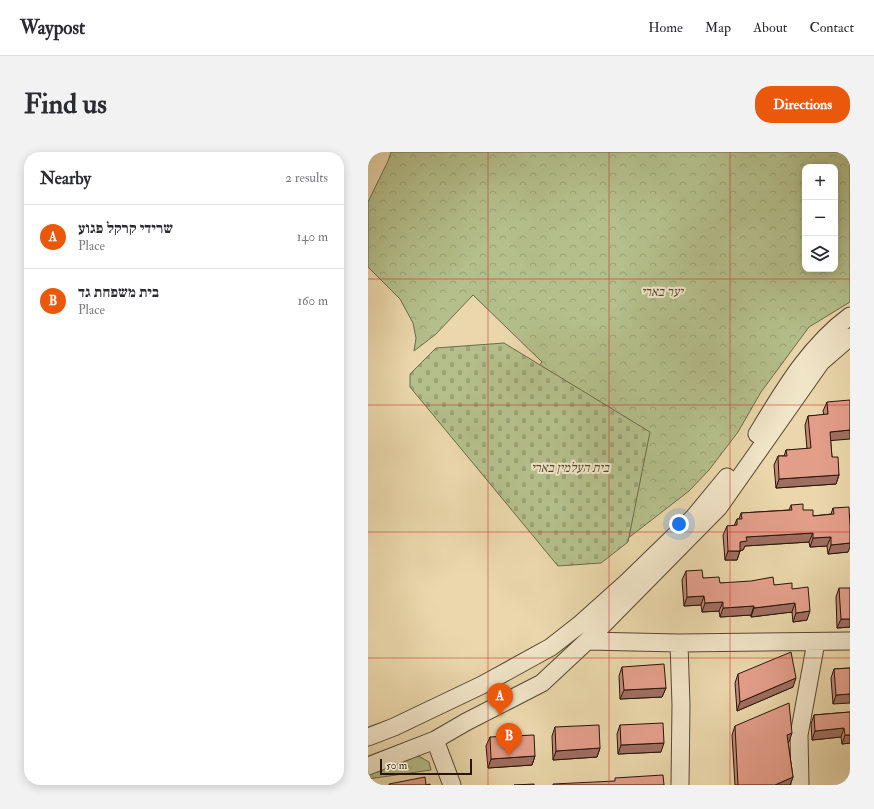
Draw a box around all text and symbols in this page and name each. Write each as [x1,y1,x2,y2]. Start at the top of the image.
text: Waypost [20,16,85,40]
text: Home [648,19,683,36]
text: Map [705,19,731,36]
text: About [753,19,787,36]
text: Contact [809,19,854,36]
button: Directions [755,86,850,123]
text: Find us [24,87,107,122]
map controls [802,164,838,272]
button: + [802,164,838,200]
text: Nearby [40,168,91,189]
text: 2 results [285,170,328,186]
button: − [802,200,838,236]
text: שרידי קרקל פגוע [78,219,173,238]
text: A [49,229,57,245]
text: 140 m [297,229,328,245]
button: layers [802,236,838,272]
text: Place [78,238,105,254]
text: בית משפחת גד [78,283,159,302]
park label: יער בארי [641,284,684,300]
text: B [49,293,57,309]
text: 160 m [297,293,328,309]
text: Place [78,302,105,318]
park label: בית העלמין בארי [531,460,610,476]
your location [669,514,689,534]
pin: A [487,683,513,716]
pin: B [496,723,522,756]
scale bar [380,757,472,776]
text: 50 m [386,759,407,772]

